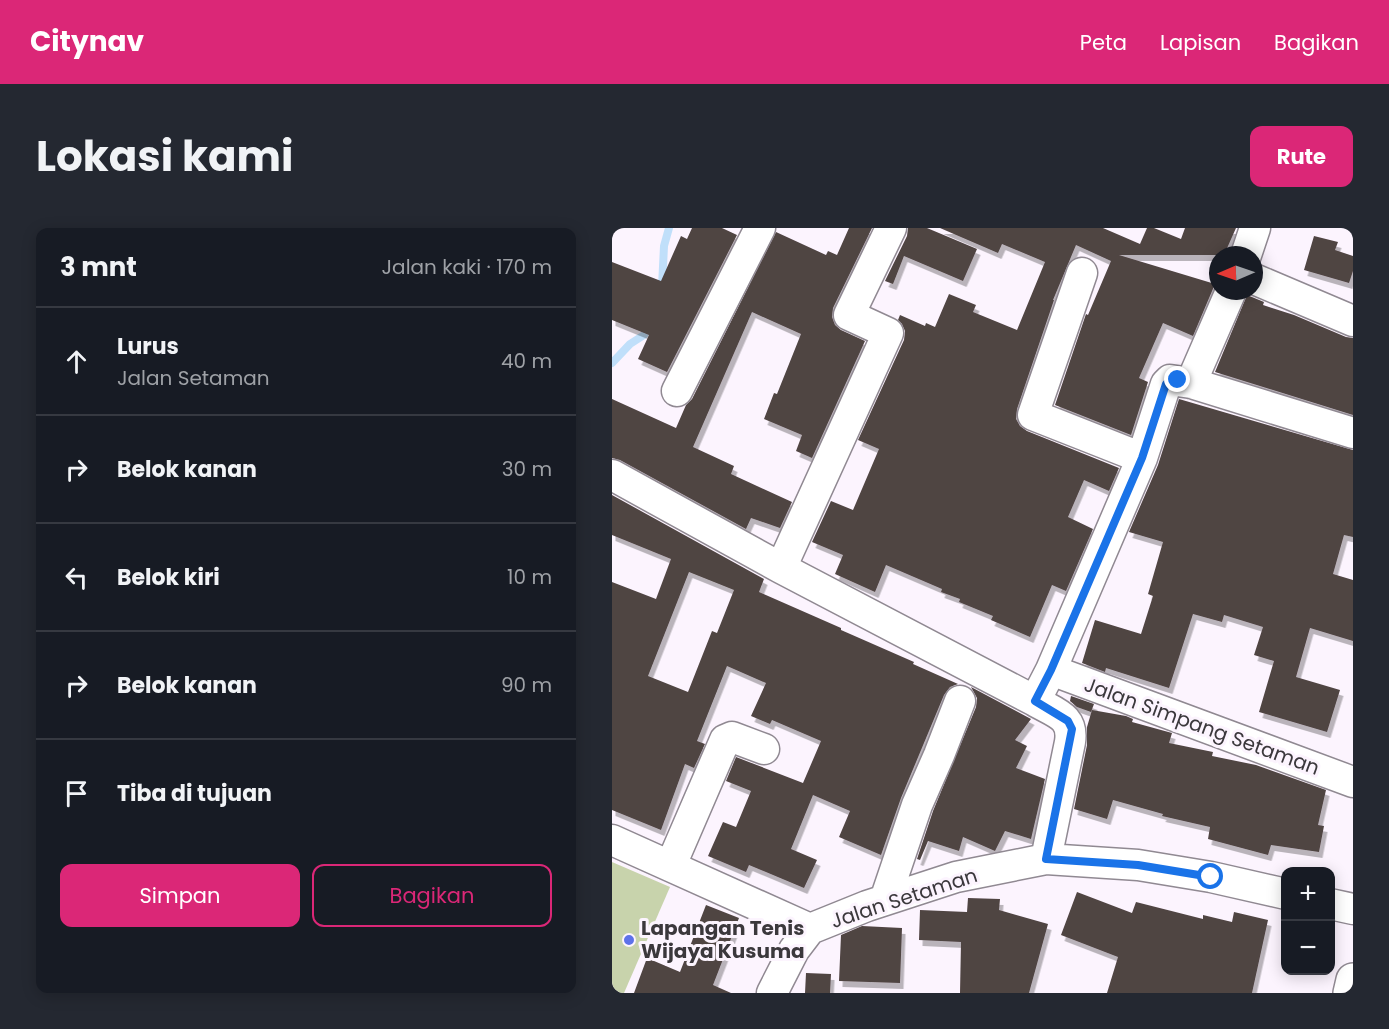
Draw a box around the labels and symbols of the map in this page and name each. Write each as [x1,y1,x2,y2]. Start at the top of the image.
north arrow [1209,246,1263,300]
route end [1164,366,1190,392]
street label: Jalan Simpang Setaman [1080,670,1324,782]
street label: Jalan Setaman [827,861,981,935]
route start [1197,863,1223,889]
place label: Lapangan Tenis Wijaya Kusuma [641,914,805,965]
marker: Lapangan Tenis Wijaya Kusuma [622,933,636,947]

